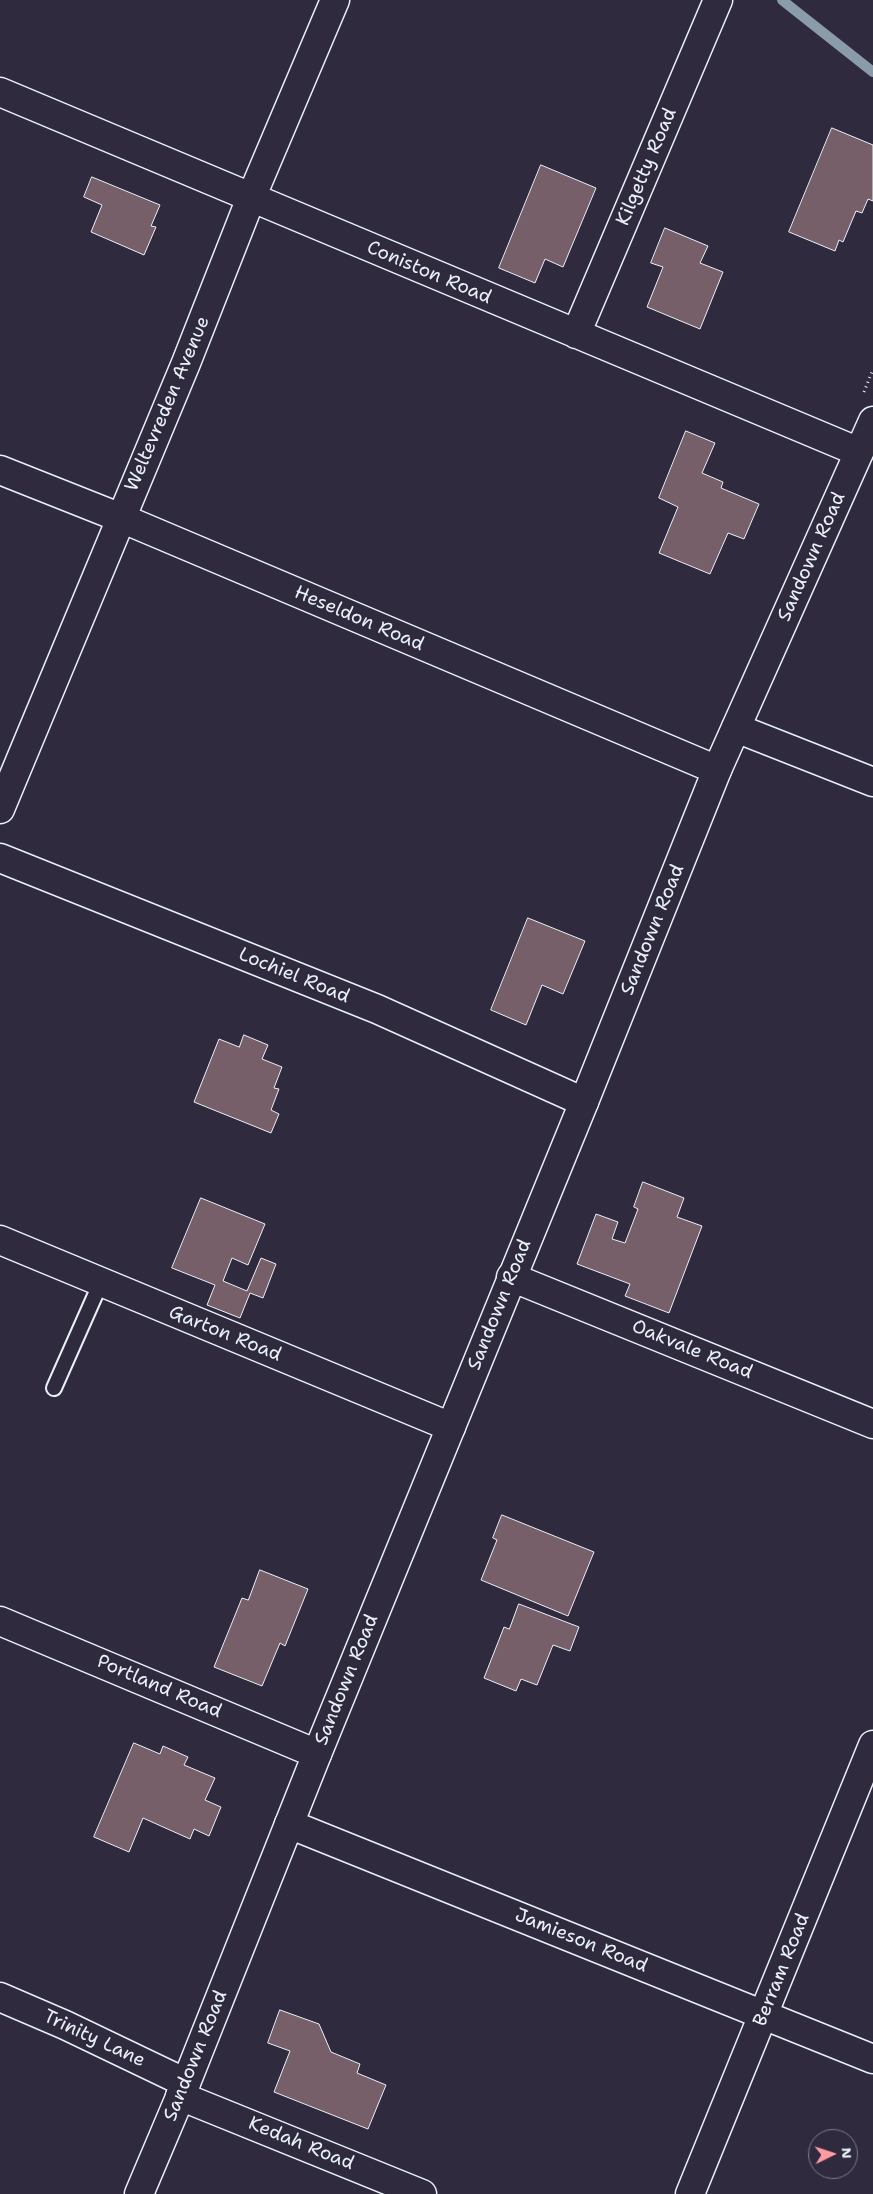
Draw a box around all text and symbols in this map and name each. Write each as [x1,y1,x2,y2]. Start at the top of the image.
street label: Kilgetty Road [612,105,682,229]
street label: Coniston Road [363,236,495,310]
street label: Weltevreden Avenue [121,313,215,495]
street label: Sandown Road [773,489,851,625]
street label: Heseldon Road [291,581,427,657]
street label: Sandown Road [616,861,690,999]
street label: Lochiel Road [235,943,353,1009]
street label: Sandown Road [463,1236,537,1374]
street label: Garton Road [165,1301,285,1367]
street label: Oakvale Road [628,1315,756,1385]
street label: Sandown Road [310,1611,384,1749]
street label: Portland Road [93,1650,225,1724]
street label: Jamieson Road [511,1904,651,1978]
street label: Berram Road [749,1910,815,2030]
street label: Sandown Road [159,1987,233,2125]
street label: Trinity Lane [39,2005,149,2073]
street label: Kedah Road [245,2112,357,2176]
north arrow [808,2129,858,2179]
text: N [838,2147,856,2159]

